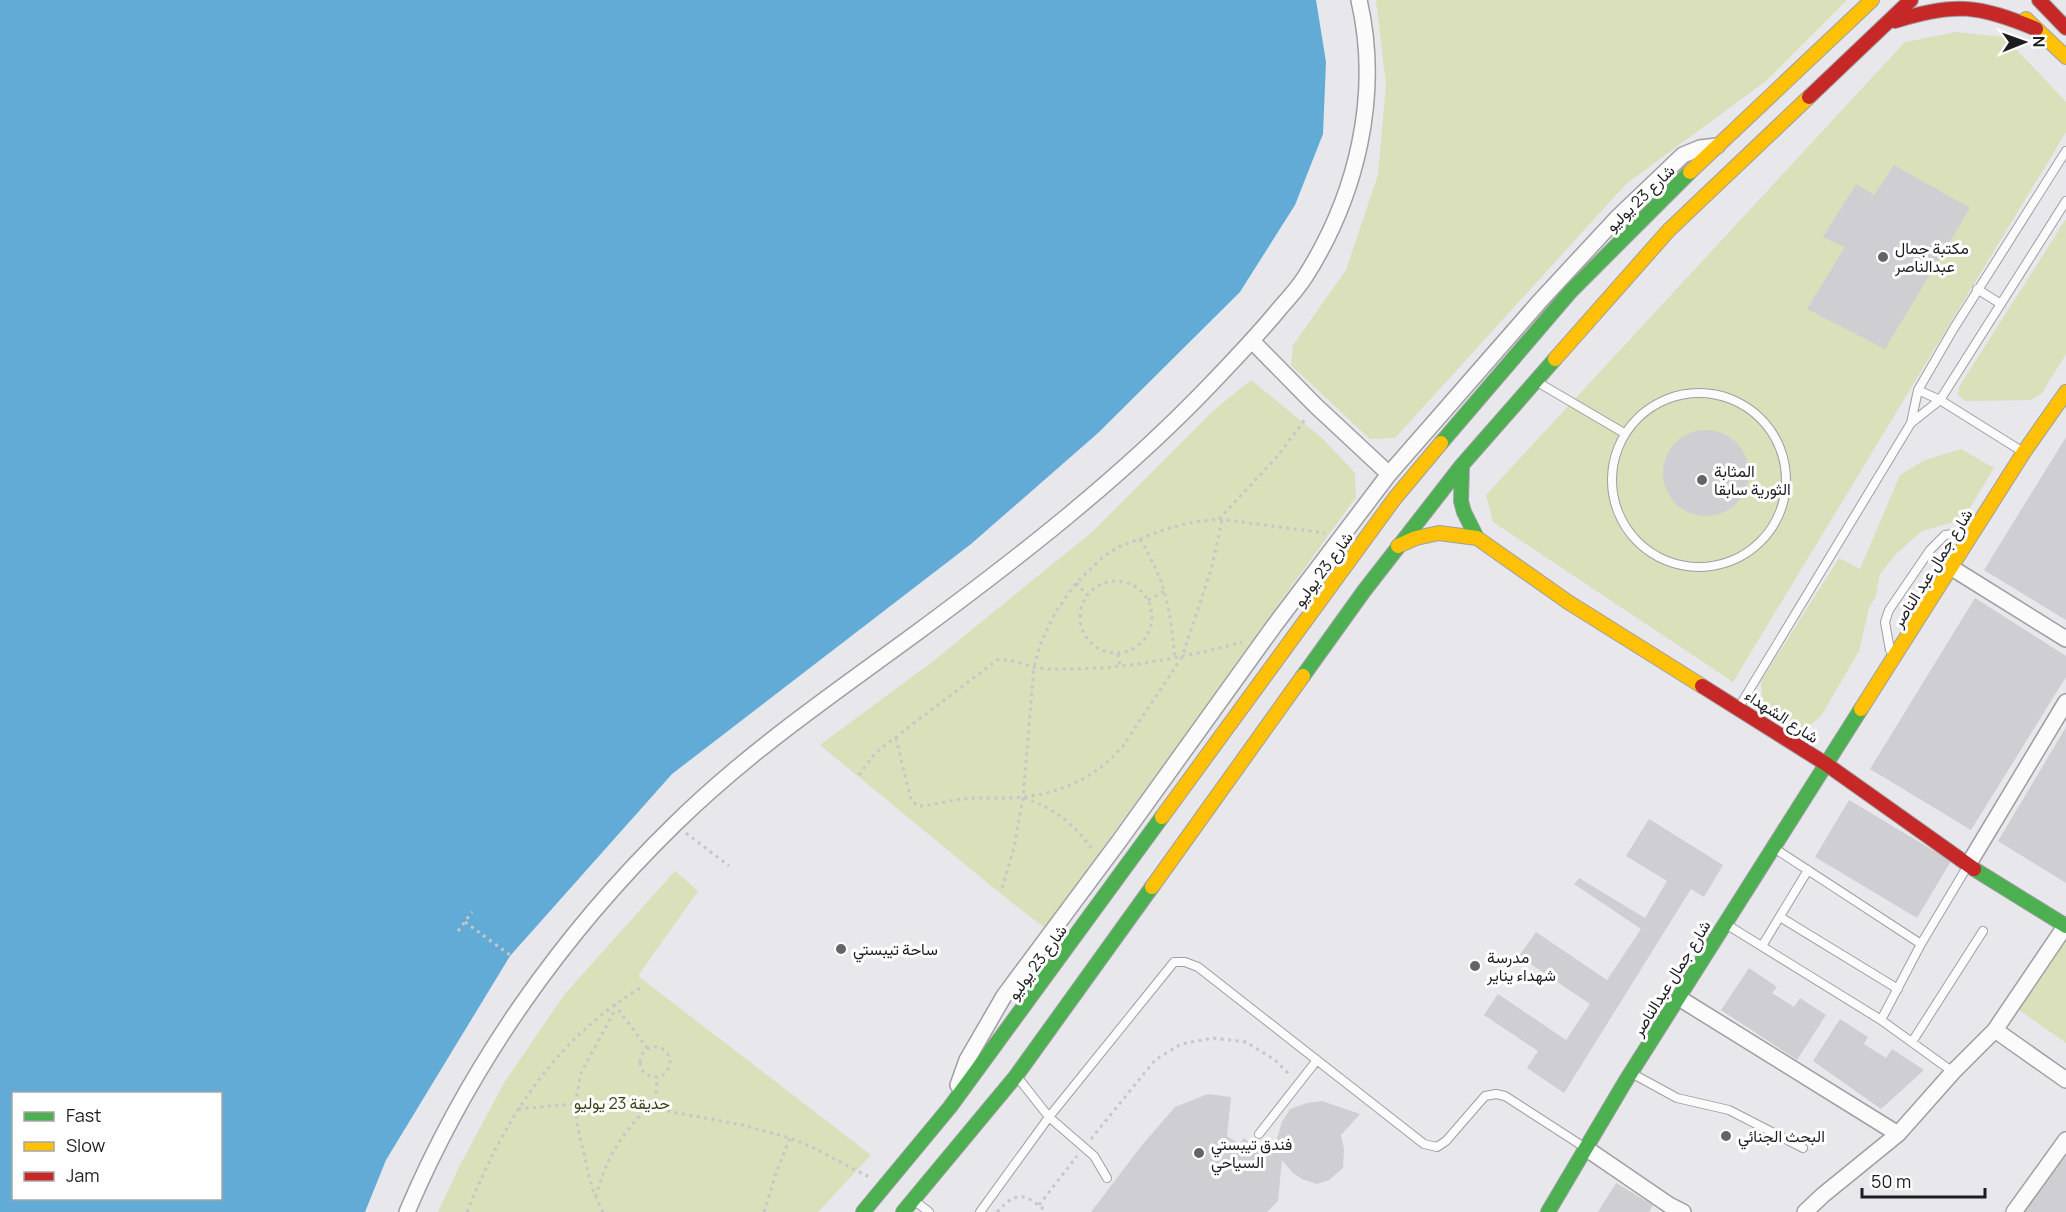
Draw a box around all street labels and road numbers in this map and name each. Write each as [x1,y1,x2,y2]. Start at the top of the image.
street label: شارع 23 يوليو [1601,160,1680,237]
street label: شارع جمال عبد الناصر [1886,505,1978,633]
street label: شارع 23 يوليو [1288,527,1359,612]
street label: شارع الشهداء [1740,684,1823,749]
street label: شارع جمال عبدالناصر [1626,916,1716,1042]
street label: شارع 23 يوليو [1002,920,1073,1005]

